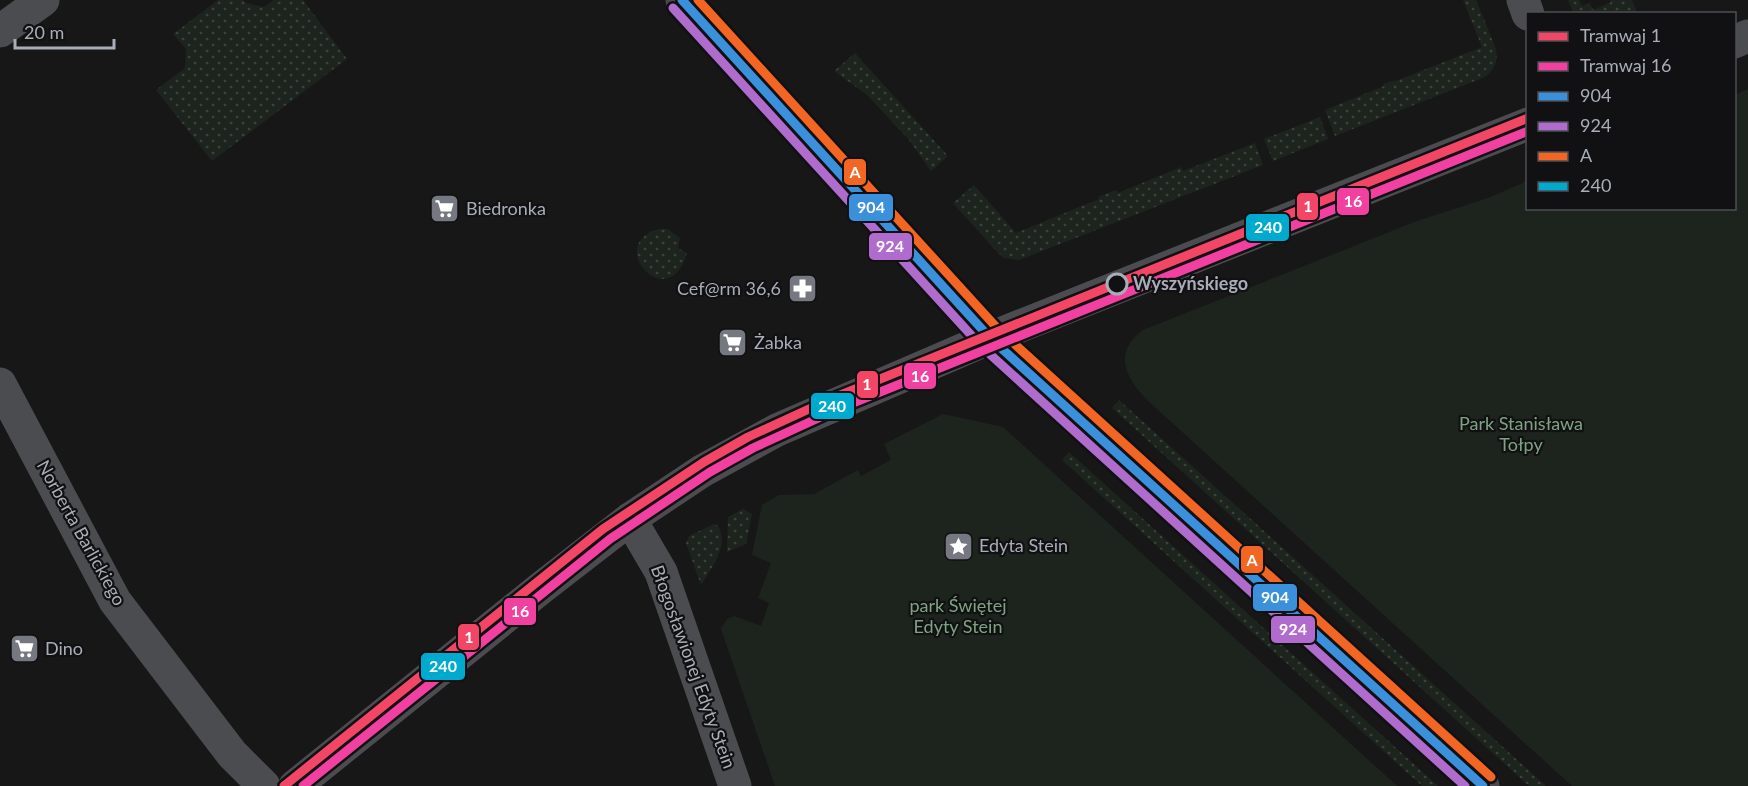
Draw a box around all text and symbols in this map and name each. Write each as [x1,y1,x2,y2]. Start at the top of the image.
scale bar [15,12,114,50]
legend [1526,12,1736,210]
text: 20 m [24,21,64,43]
text: Tramwaj 1 [1580,24,1661,46]
text: Tramwaj 16 [1580,54,1672,76]
text: 904 [1580,84,1611,106]
text: 924 [1580,114,1611,136]
text: A [1580,144,1593,166]
line badge: A [843,158,867,186]
text: A [848,162,861,181]
text: 240 [1580,174,1611,196]
line badge: 16 [1336,187,1370,216]
text: 16 [1344,191,1362,210]
line badge: 1 [1296,192,1319,221]
supermarket icon: Biedronka [429,193,461,225]
line badge: 904 [848,193,894,222]
text: 1 [1303,196,1313,215]
place label: Biedronka [466,197,546,219]
text: 904 [857,197,885,216]
line badge: 240 [1245,213,1290,242]
text: 240 [1254,217,1282,236]
line badge: 924 [868,232,913,261]
text: 924 [876,236,904,255]
place label: Wyszyńskiego [1133,272,1248,294]
pharmacy icon: Cef@rm 36,6 [786,273,818,305]
marker: Wyszyńskiego [1106,273,1128,295]
place label: Cef@rm 36,6 [677,277,781,299]
supermarket icon: Żabka [717,327,749,359]
place label: Żabka [754,331,802,353]
line badge: 16 [903,362,937,390]
text: 16 [911,366,929,385]
line badge: 1 [856,370,879,399]
text: 1 [862,374,872,393]
line badge: 240 [810,392,855,420]
text: 240 [818,396,846,415]
park label: Park Stanisława Tołpy [1459,412,1583,455]
street label: Norberta Barlickiego [33,456,131,609]
place icon: Edyta Stein [942,530,974,562]
place label: Edyta Stein [979,534,1068,556]
line badge: A [1240,545,1264,574]
text: A [1245,550,1258,569]
street label: Błogosławionej Edyty Stein [647,562,741,771]
line badge: 904 [1252,583,1298,612]
text: 904 [1261,587,1289,606]
park label: park Świętej Edyty Stein [910,594,1006,637]
line badge: 16 [503,597,537,626]
text: 16 [511,601,529,620]
line badge: 924 [1270,615,1316,644]
text: 924 [1279,619,1307,638]
line badge: 1 [457,623,480,651]
text: 1 [464,627,474,646]
supermarket icon: Dino [8,633,40,665]
place label: Dino [45,637,83,659]
line badge: 240 [420,652,466,681]
text: 240 [429,656,457,675]

